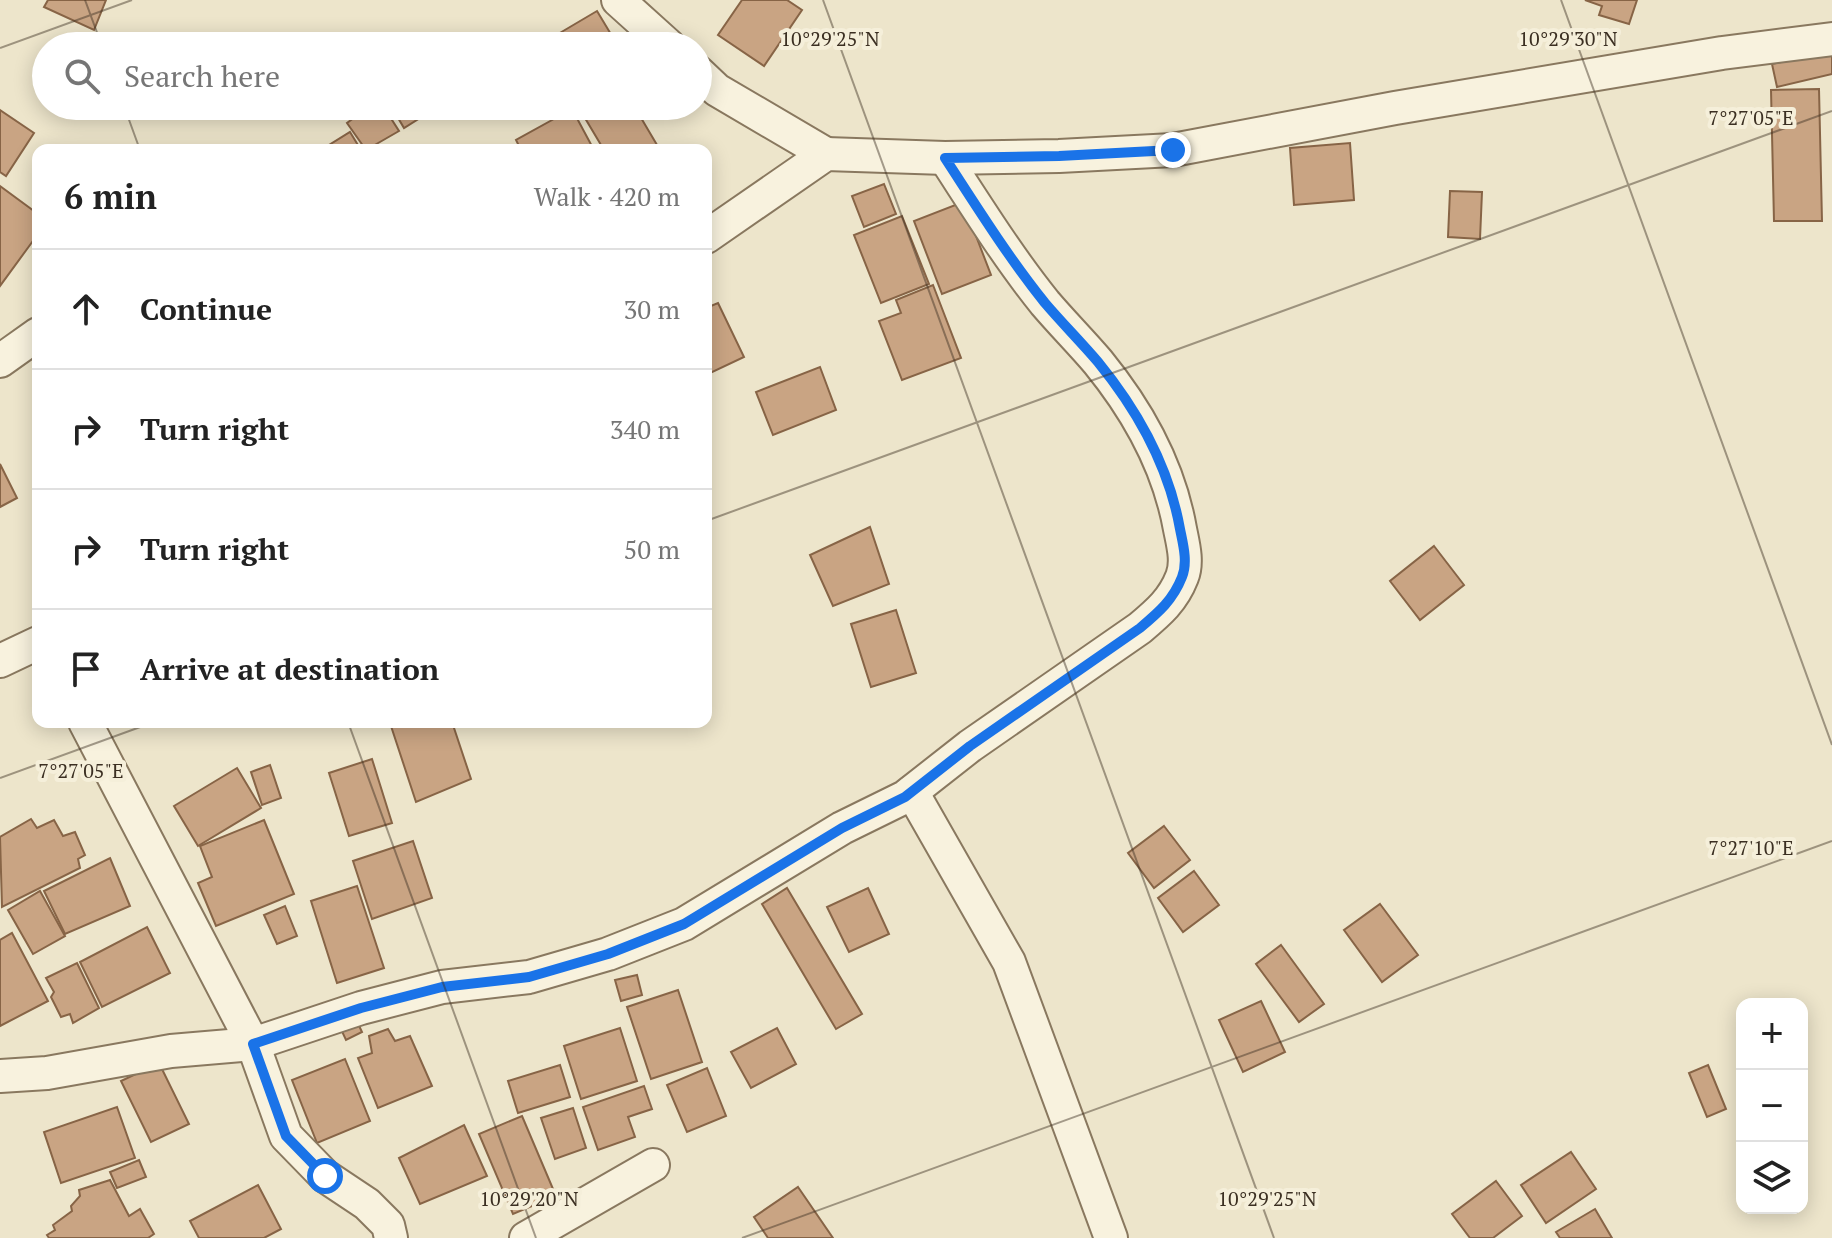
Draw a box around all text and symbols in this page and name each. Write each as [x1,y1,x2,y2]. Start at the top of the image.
text: 10°29'25"N [780,25,880,52]
text: 10°29'30"N [1518,25,1618,52]
search box [32,32,712,120]
icon: search [60,54,104,98]
text: Search here [124,56,280,96]
text: 7°27'05"E [1708,104,1794,131]
route end [1155,132,1191,168]
text: 6 min [64,174,157,219]
text: Walk · 420 m [534,179,680,213]
icon: ahead [64,287,108,331]
text: Continue [140,289,272,329]
text: 30 m [624,292,680,326]
icon: right [64,407,108,451]
text: Turn right [140,409,289,449]
text: 340 m [610,412,680,446]
icon: right [64,527,108,571]
text: Turn right [140,529,289,569]
text: 50 m [624,532,680,566]
icon: arrive [64,647,108,691]
text: Arrive at destination [140,649,439,689]
text: 7°27'05"E [38,757,124,784]
text: 7°27'10"E [1708,834,1794,861]
map controls [1736,998,1808,1214]
button: + [1736,998,1808,1070]
button: − [1736,1070,1808,1142]
button: layers [1736,1142,1808,1214]
route start [307,1158,343,1194]
text: 10°29'20"N [479,1185,579,1212]
text: 10°29'25"N [1217,1185,1317,1212]

